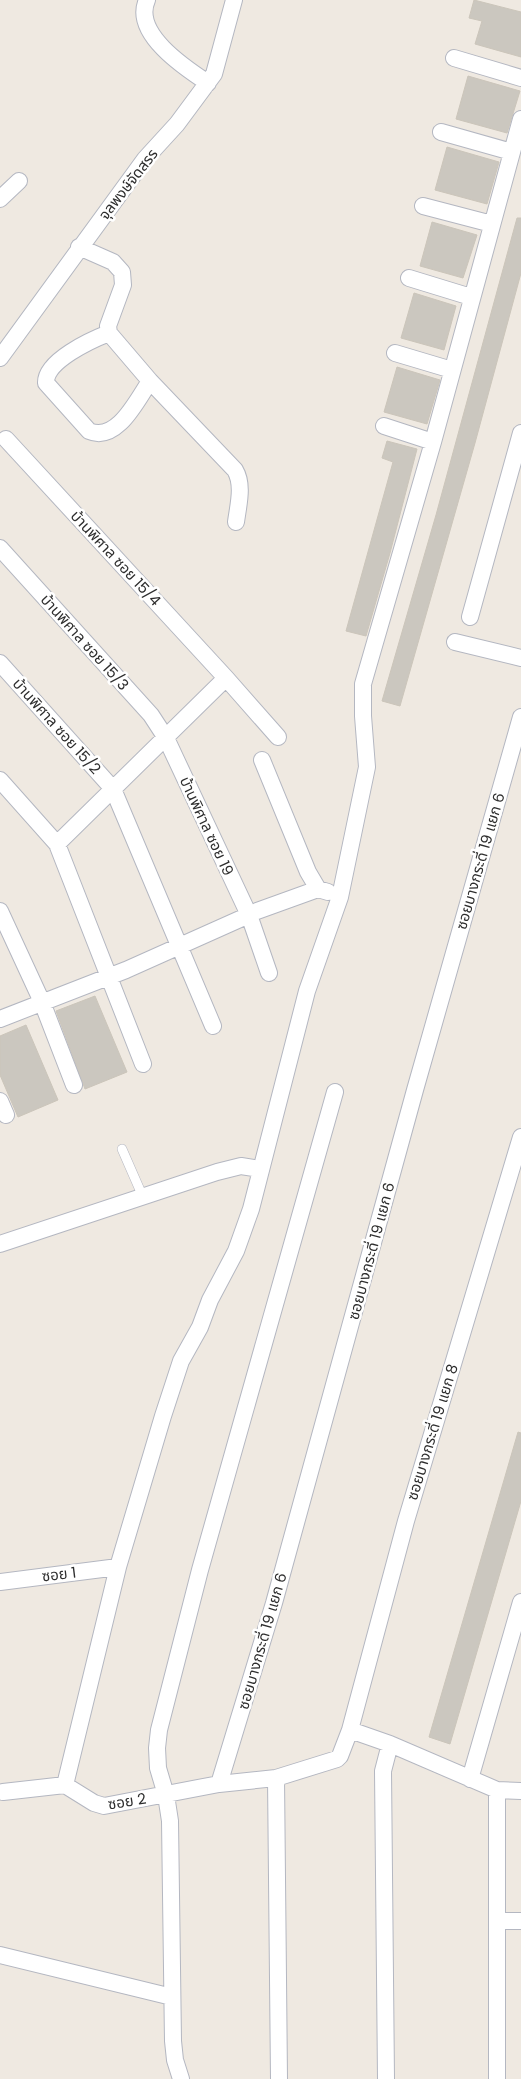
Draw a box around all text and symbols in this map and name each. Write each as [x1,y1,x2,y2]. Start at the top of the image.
street label: จุลพงษ์จัดสรร [94,144,162,224]
street label: บ้านพิศาล ซอย 15/4 [66,506,166,610]
street label: บ้านพิศาล ซอย 15/3 [36,589,134,695]
street label: บ้านพิศาล ซอย 15/2 [8,673,106,779]
street label: บ้านพิศาล ซอย 19 [175,773,239,879]
street label: ซอยบางกระดี่ 19 แยก 6 [450,790,510,932]
street label: ซอยบางกระดี่ 19 แยก 6 [343,1180,399,1322]
street label: ซอยบางกระดี่ 19 แยก 8 [401,1361,463,1503]
street label: ซอย 1 [41,1561,77,1587]
street label: ซอยบางกระดี่ 19 แยก 6 [232,1570,292,1712]
street label: ซอย 2 [106,1788,148,1814]

